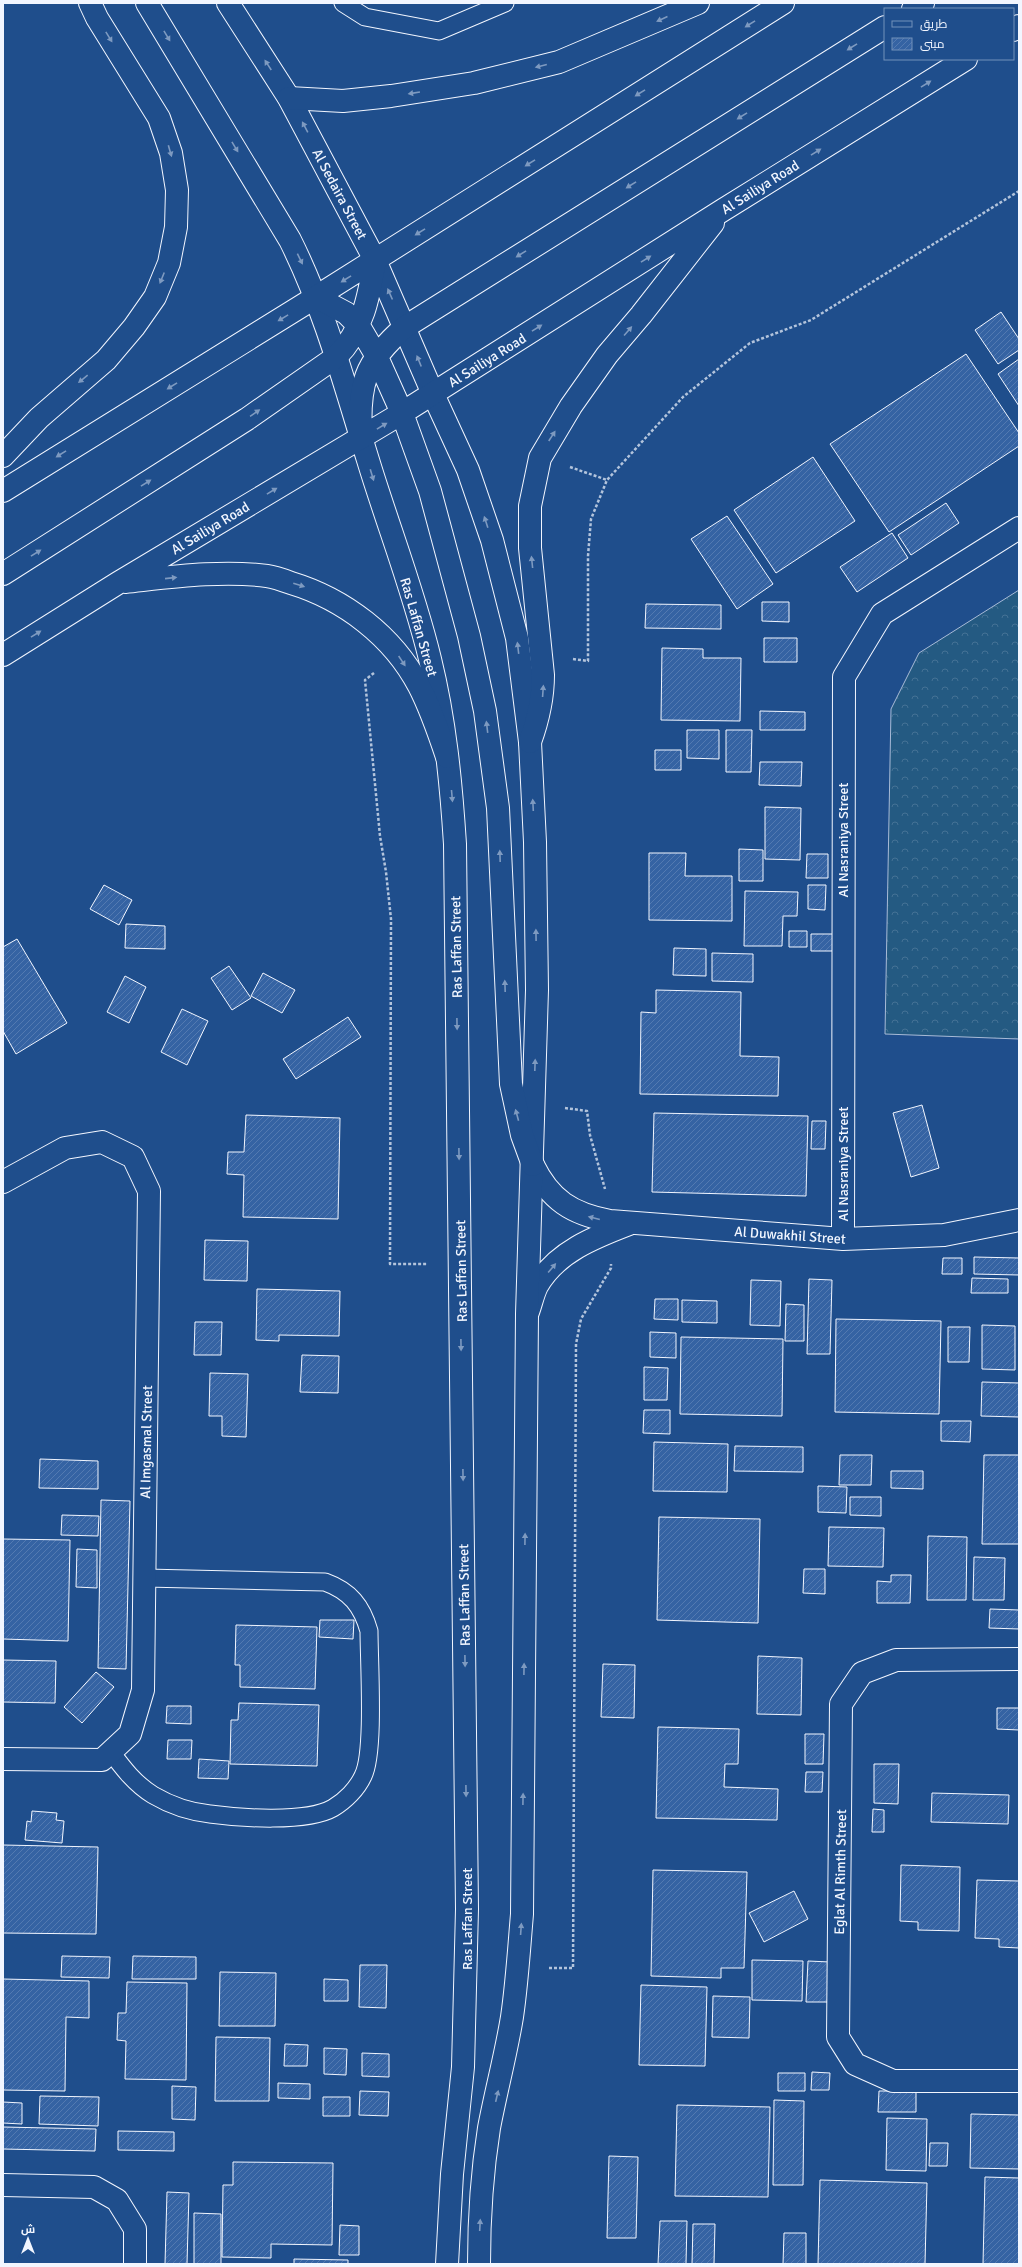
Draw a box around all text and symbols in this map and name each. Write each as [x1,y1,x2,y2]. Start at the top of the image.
legend [884,8,1014,60]
one-way arrow [656,16,668,22]
text: طريق [920,17,948,32]
one-way arrow [745,20,755,28]
one-way arrow [163,31,171,41]
one-way arrow [105,32,113,42]
text: مبنى [920,37,945,52]
one-way arrow [846,44,858,51]
one-way arrow [264,60,272,71]
one-way arrow [535,63,547,69]
one-way arrow [920,80,932,87]
one-way arrow [635,89,645,97]
one-way arrow [408,90,420,96]
one-way arrow [736,113,748,120]
one-way arrow [301,121,308,133]
one-way arrow [231,141,238,153]
one-way arrow [167,145,173,157]
street label: Al Sedaira Street [308,146,371,243]
one-way arrow [810,149,822,156]
street label: Al Sailiya Road [718,157,802,218]
one-way arrow [524,159,536,166]
one-way arrow [626,181,636,189]
one-way arrow [415,228,426,236]
one-way arrow [516,250,526,258]
one-way arrow [297,254,303,265]
one-way arrow [641,255,652,262]
one-way arrow [159,273,165,285]
one-way arrow [341,275,351,283]
one-way arrow [387,288,393,299]
one-way arrow [277,314,289,321]
one-way arrow [531,325,543,332]
one-way arrow [623,326,632,335]
street label: Al Sailiya Road [445,330,529,391]
one-way arrow [416,355,422,366]
one-way arrow [77,374,88,383]
one-way arrow [167,382,177,390]
one-way arrow [250,409,260,417]
one-way arrow [376,422,388,429]
one-way arrow [548,431,556,441]
one-way arrow [56,451,67,458]
one-way arrow [370,470,376,482]
one-way arrow [140,480,151,487]
one-way arrow [267,487,277,495]
street label: Al Sailiya Road [168,498,253,559]
one-way arrow [483,516,489,528]
one-way arrow [31,549,41,557]
one-way arrow [528,556,535,568]
one-way arrow [165,574,177,581]
street label: Ras Laffan Street [396,576,441,679]
one-way arrow [294,582,306,588]
one-way arrow [30,631,42,638]
one-way arrow [515,642,522,654]
one-way arrow [398,656,406,666]
one-way arrow [539,685,546,697]
one-way arrow [484,721,490,733]
street label: Al Nasraniya Street [835,782,852,897]
one-way arrow [448,790,455,802]
one-way arrow [530,798,536,811]
one-way arrow [496,850,503,862]
street label: Ras Laffan Street [447,896,466,998]
one-way arrow [533,928,539,941]
one-way arrow [502,979,508,992]
one-way arrow [454,1018,461,1030]
one-way arrow [531,1059,538,1071]
street label: Al Nasraniya Street [835,1106,852,1221]
one-way arrow [513,1109,519,1121]
one-way arrow [456,1148,462,1161]
one-way arrow [588,1215,600,1221]
street label: Ras Laffan Street [452,1220,471,1322]
street label: Al Duwakhil Street [734,1223,846,1248]
one-way arrow [547,1262,556,1273]
one-way arrow [458,1339,465,1351]
street label: Al Imgasmal Street [137,1385,156,1499]
one-way arrow [460,1469,466,1482]
one-way arrow [522,1532,528,1545]
street label: Ras Laffan Street [455,1544,474,1646]
one-way arrow [462,1655,468,1668]
one-way arrow [521,1662,527,1675]
one-way arrow [463,1785,469,1798]
one-way arrow [520,1792,526,1805]
street label: Eglat Al Rimth Street [831,1809,850,1935]
street label: Ras Laffan Street [459,1868,476,1970]
one-way arrow [517,1923,524,1935]
one-way arrow [494,2090,500,2103]
north arrow [8,2219,48,2259]
one-way arrow [477,2219,484,2231]
text: ش [21,2223,35,2236]

